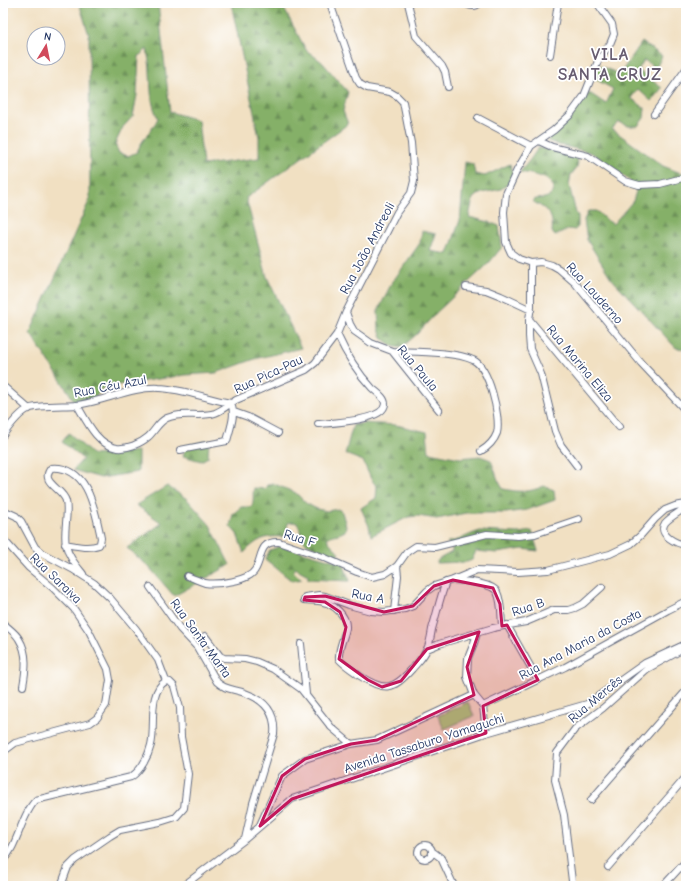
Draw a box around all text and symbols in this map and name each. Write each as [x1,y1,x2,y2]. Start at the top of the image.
north arrow [26,26,66,66]
text: N [43,30,52,44]
district label: VILA SANTA CRUZ [558,45,662,84]
street label: Rua João Andreoli [336,199,398,297]
street label: Rua Lauderno [563,259,627,327]
street label: Rua Marina Eliza [544,322,616,404]
street label: Rua Paula [395,342,441,394]
street label: Rua Pica-Pau [231,352,305,396]
street label: Rua Céu Azul [72,372,148,400]
street label: Rua F [282,526,318,550]
street label: Rua Saraiva [27,550,85,606]
street label: Rua A [350,585,386,607]
street label: Rua B [510,595,546,619]
street label: Rua Santa Marta [167,596,235,680]
street label: Rua Ana Maria da Costa [516,605,644,683]
street label: Rua Mercês [565,672,625,726]
street label: Avenida Tassaburo Yamaguchi [342,710,506,776]

